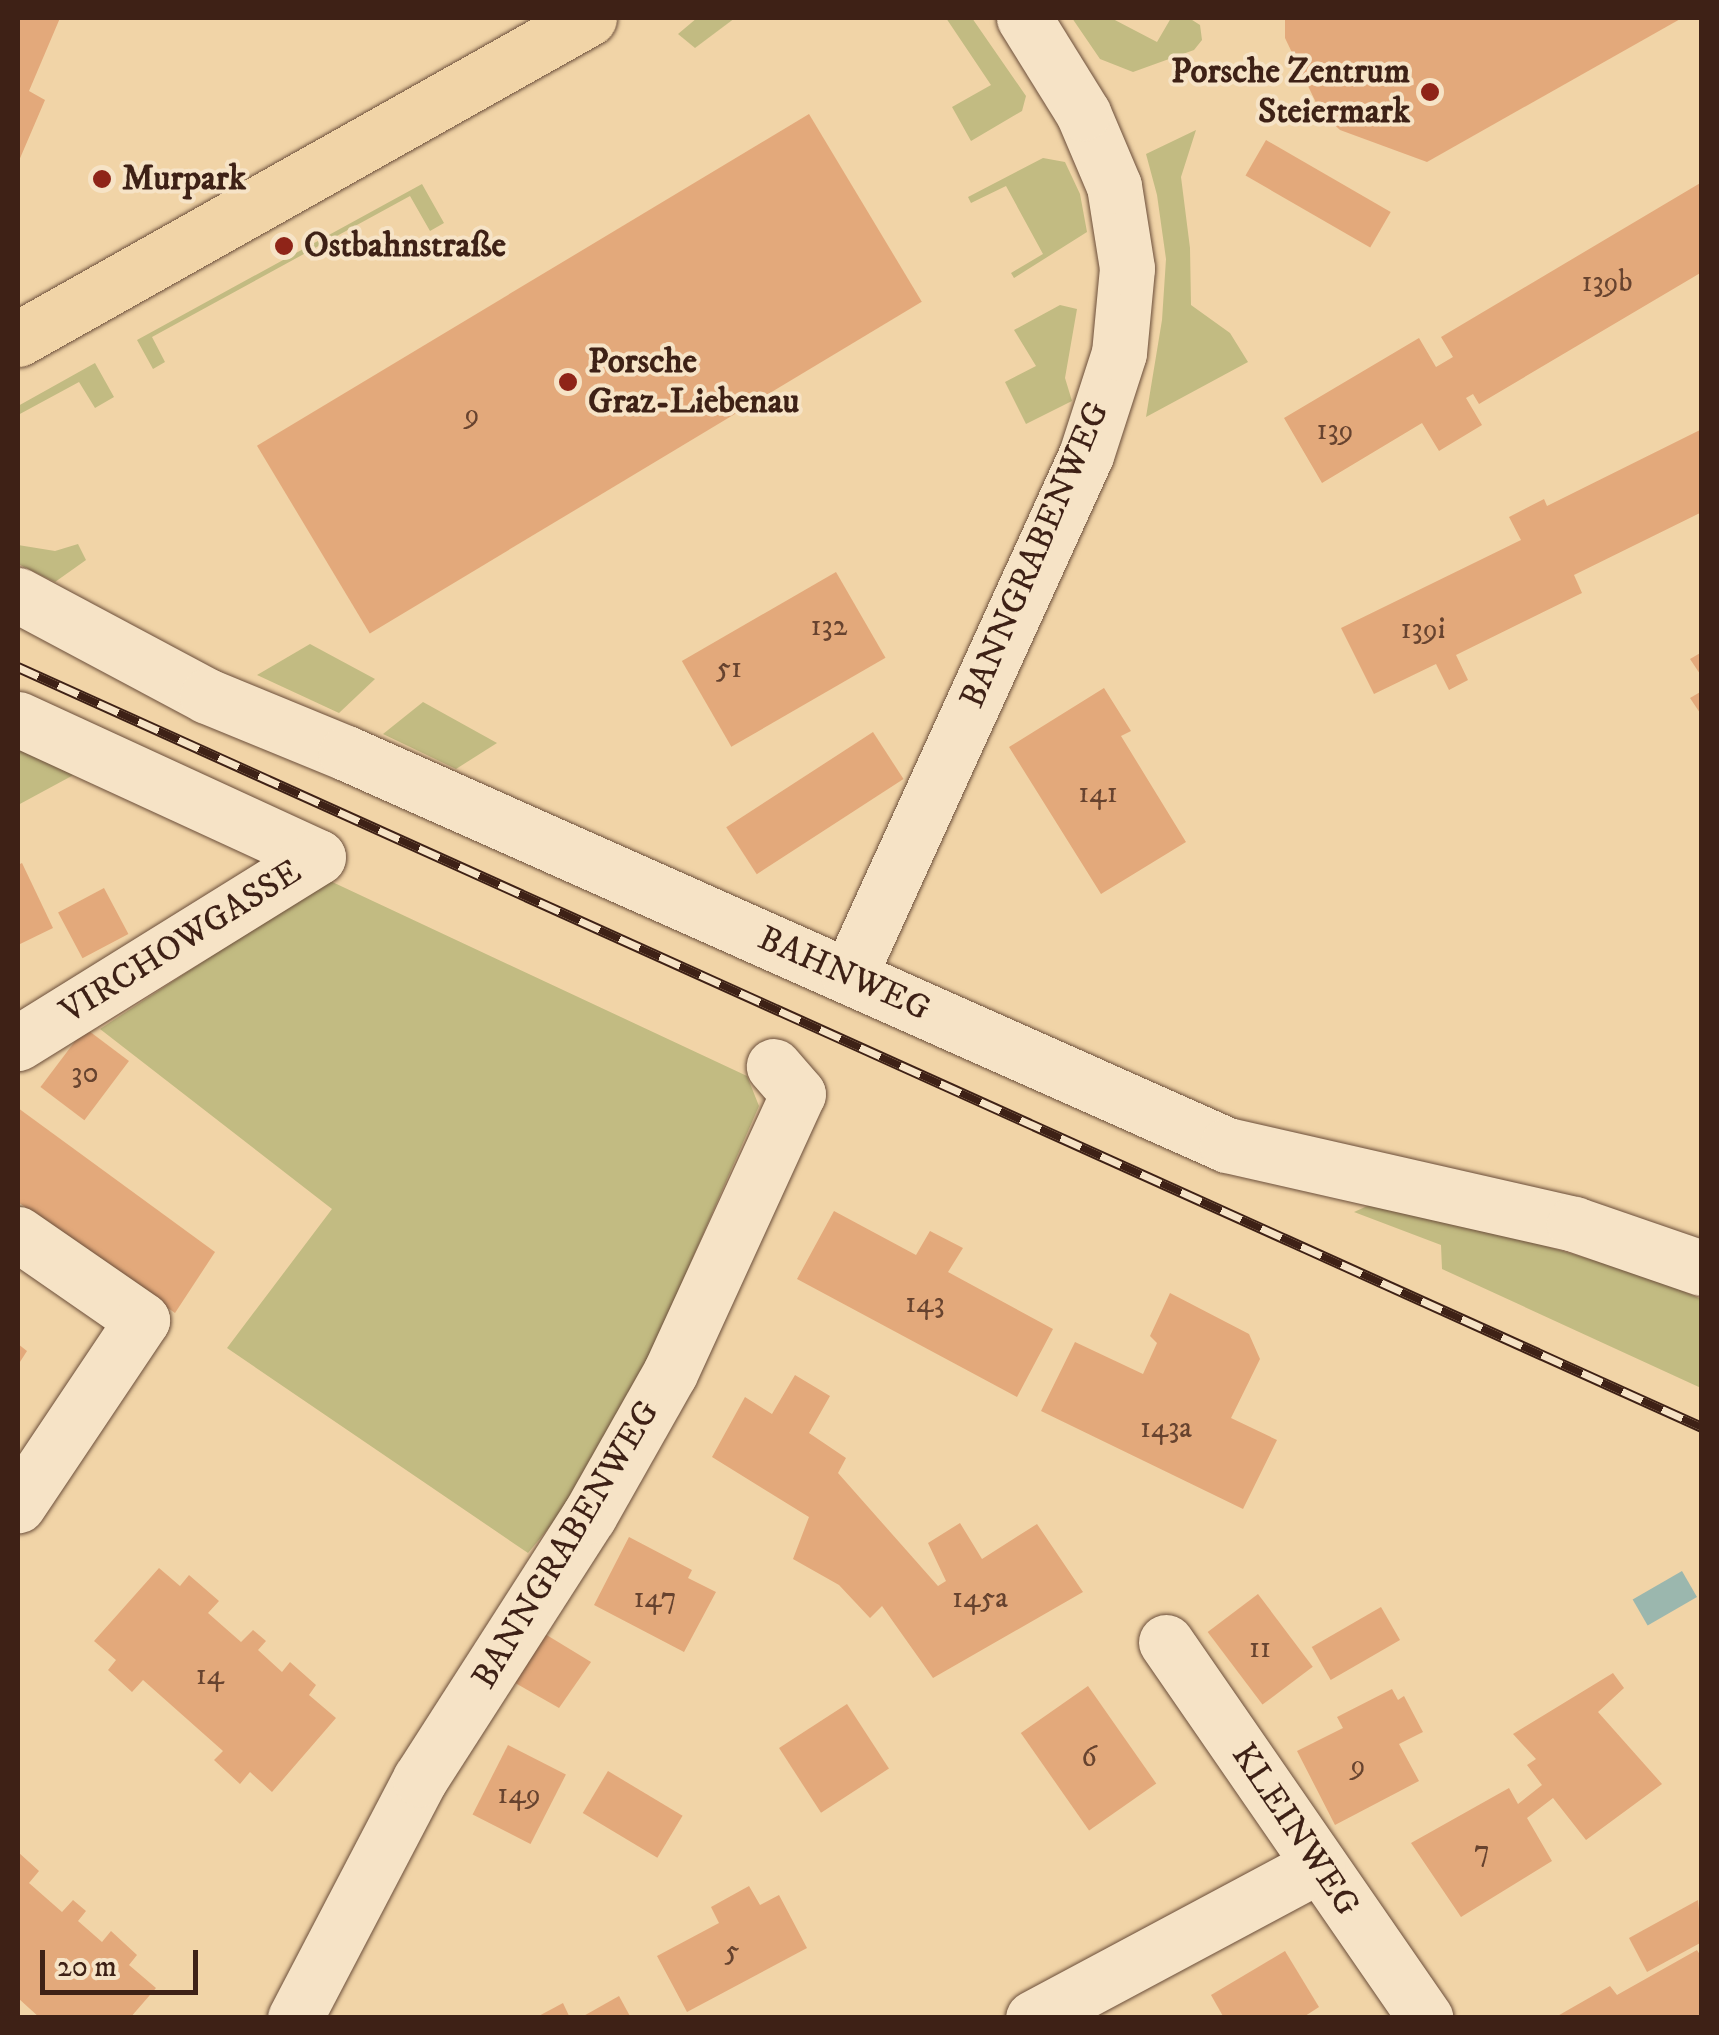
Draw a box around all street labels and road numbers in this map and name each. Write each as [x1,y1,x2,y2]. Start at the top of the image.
street label: BANNGRABENWEG [951,396,1119,714]
street label: VIRCHOWGASSE [53,851,309,1033]
street label: BAHNWEG [751,917,937,1031]
street label: BANNGRABENWEG [463,1393,669,1697]
street label: KLEINWEG [1222,1736,1368,1924]

